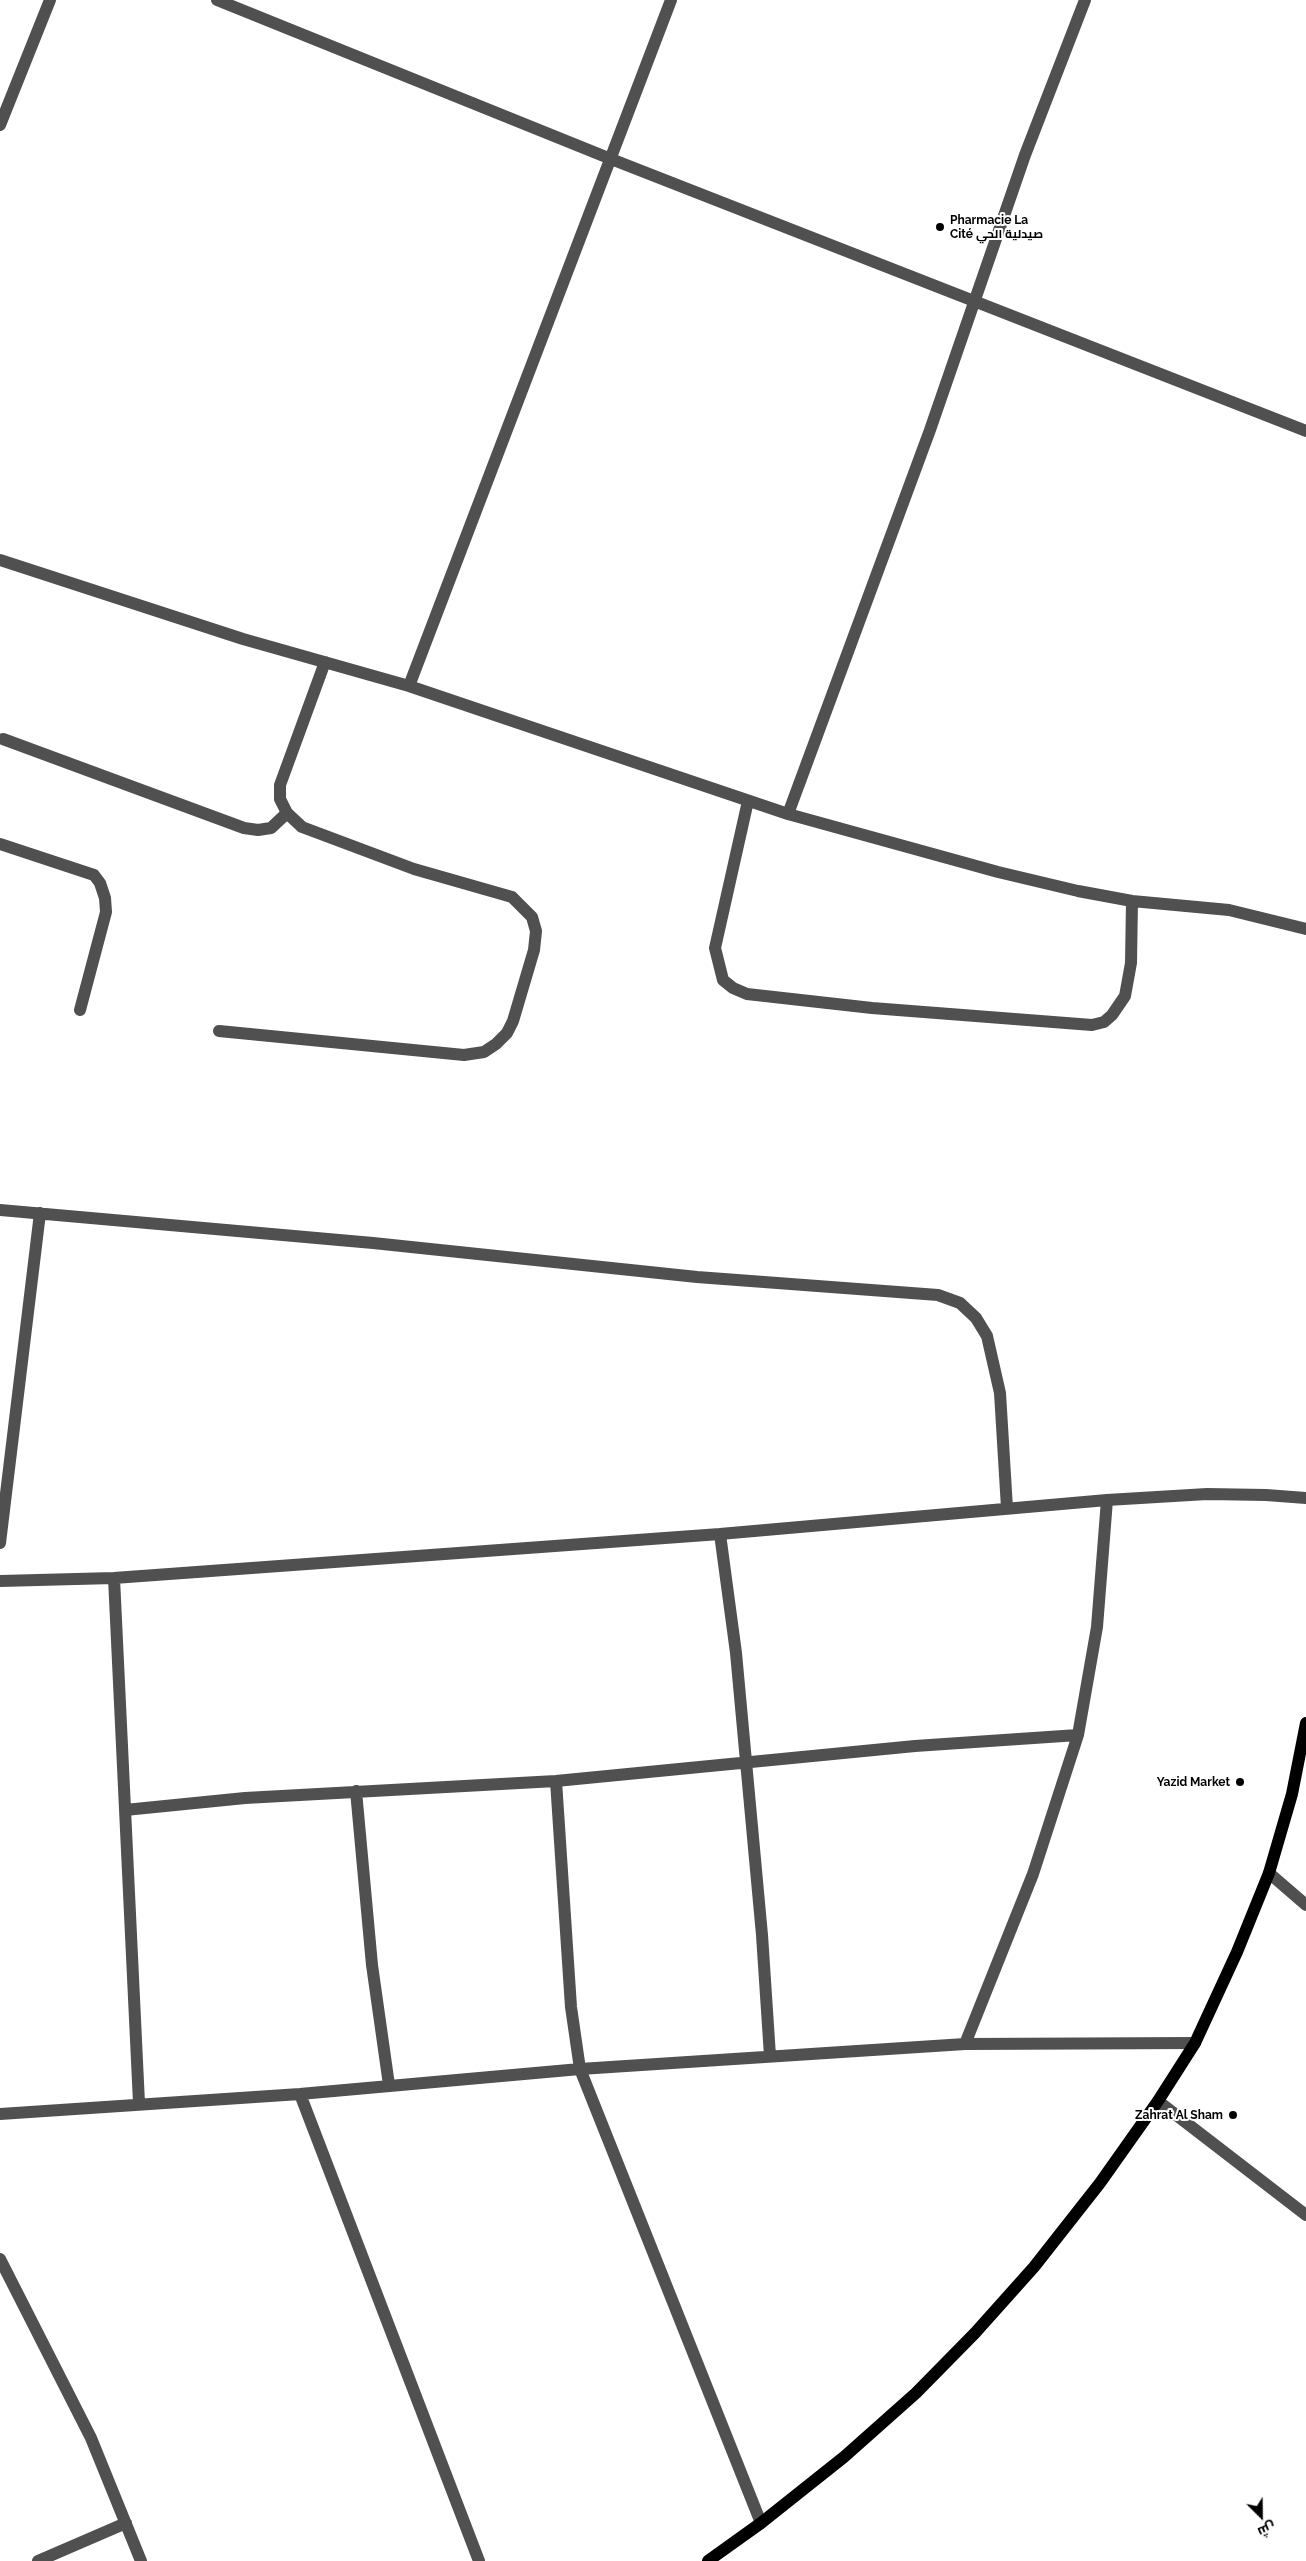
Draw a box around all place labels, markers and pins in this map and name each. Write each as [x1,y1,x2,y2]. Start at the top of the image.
place label: Pharmacie La Cité صيدلية الحي [950,213,1043,241]
marker: Pharmacie La Cité صيدلية الحي [934,221,946,233]
place label: Yazid Market [1157,1775,1230,1789]
marker: Yazid Market [1234,1776,1246,1788]
place label: Zahrat Al Sham [1135,2108,1223,2122]
marker: Zahrat Al Sham [1227,2109,1239,2121]

